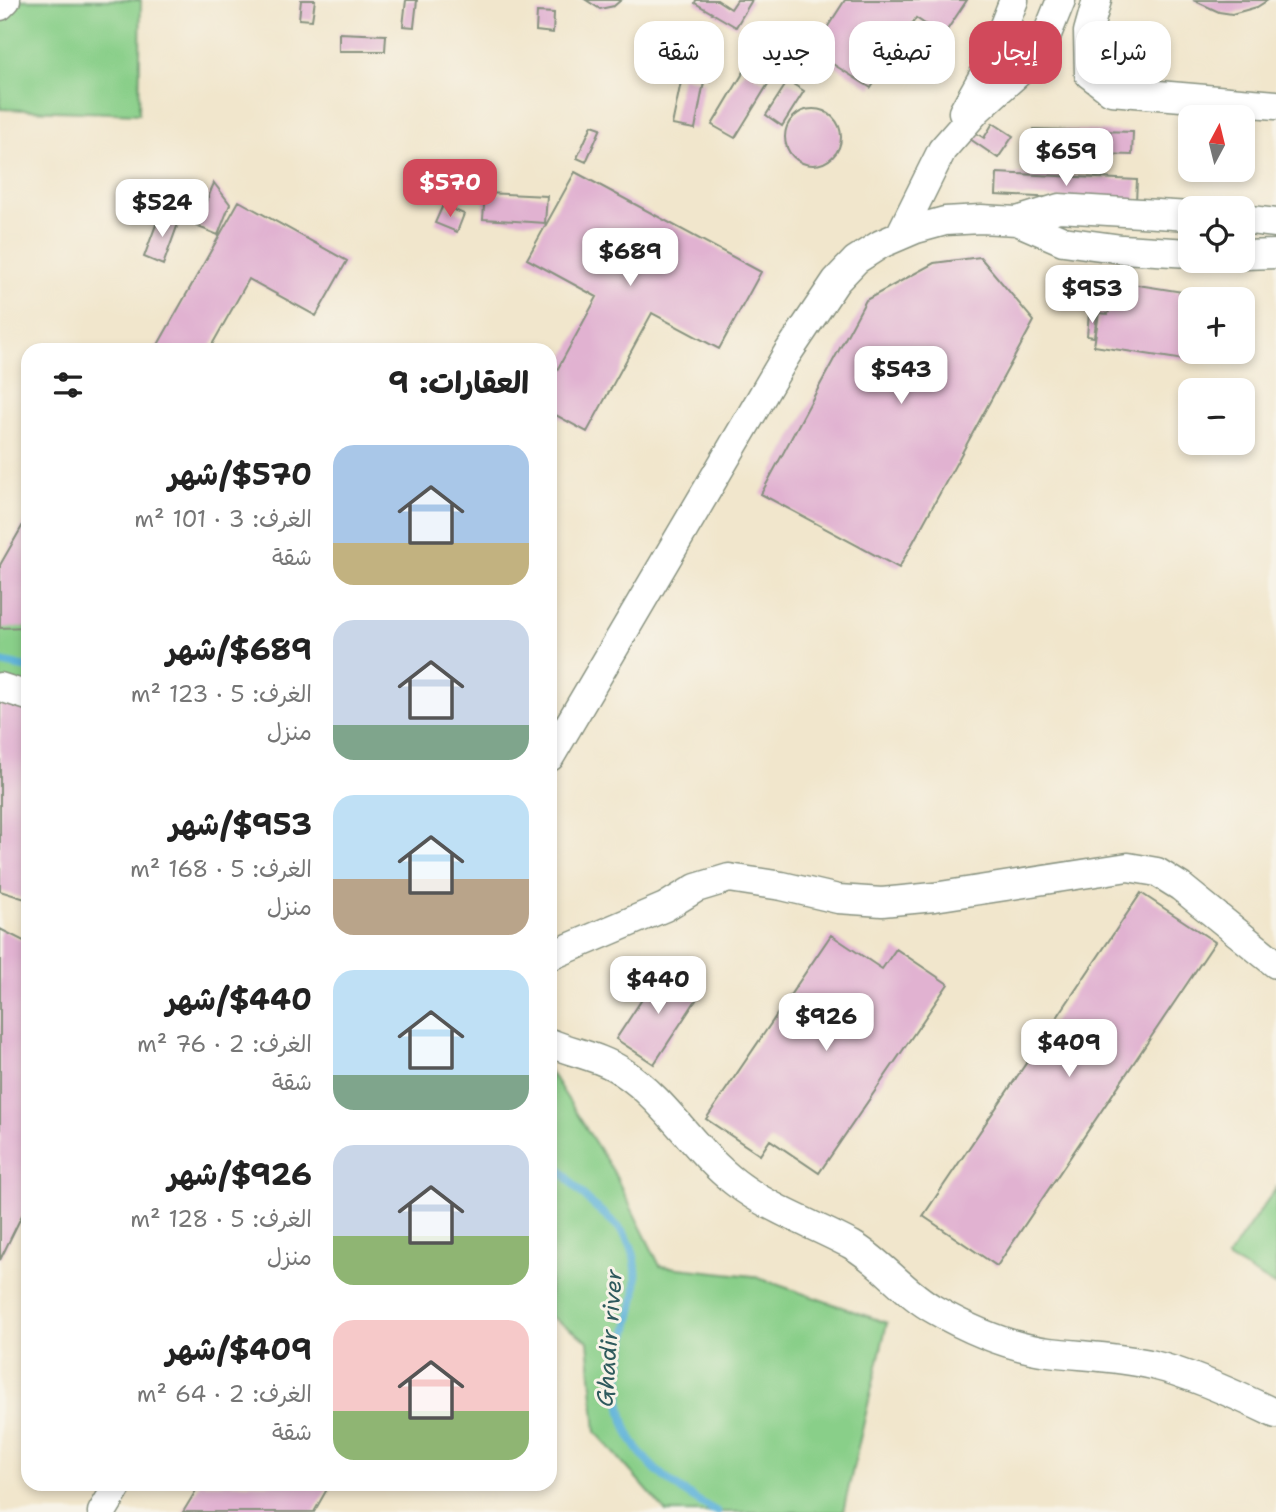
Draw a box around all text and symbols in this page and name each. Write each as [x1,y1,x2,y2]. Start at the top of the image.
chip: شقة [634,21,724,84]
chip: جديد [738,21,835,84]
chip: تصفية [849,21,955,84]
chip: إيجار [969,21,1062,84]
chip: شراء [1076,21,1171,84]
north arrow [1178,105,1255,182]
map controls [1178,105,1255,455]
pin: $659 [1025,128,1107,188]
text: $659 [1035,136,1097,166]
pin: $570 [409,160,491,219]
text: $570 [419,167,481,197]
pin: $524 [121,180,203,239]
text: $524 [132,187,192,217]
button: locate [1178,196,1255,273]
pin: $689 [589,229,671,288]
text: $689 [598,236,662,266]
pin: $953 [1051,266,1133,325]
text: $953 [1061,273,1123,303]
button: + [1178,287,1255,364]
pin: $543 [860,346,942,406]
text: $543 [870,354,932,384]
text: العقارات: 9 [388,362,529,403]
icon: filters [49,366,87,404]
button: − [1178,378,1255,455]
text: $570/شهر [168,454,312,495]
icon: home [389,473,473,557]
text: الغرف: 3 · 101 m² [134,504,312,534]
text: شقة [272,542,312,572]
text: $689/شهر [166,629,312,670]
icon: home [389,648,473,732]
text: الغرف: 5 · 123 m² [131,679,312,709]
text: منزل [267,717,312,747]
text: $953/شهر [169,804,312,845]
icon: home [389,823,473,907]
text: الغرف: 5 · 168 m² [130,854,312,884]
text: منزل [267,892,312,922]
pin: $440 [617,956,699,1016]
text: $440 [626,964,690,994]
text: $440/شهر [166,979,312,1020]
pin: $926 [785,993,867,1053]
icon: home [389,998,473,1082]
text: $926 [795,1001,857,1031]
pin: $409 [1028,1020,1110,1079]
text: $409 [1037,1027,1101,1057]
text: الغرف: 2 · 76 m² [137,1029,312,1059]
text: شقة [272,1067,312,1097]
text: $926/شهر [168,1154,312,1195]
icon: home [389,1173,473,1257]
text: الغرف: 5 · 128 m² [130,1204,312,1234]
text: منزل [267,1242,312,1272]
water label: Ghadir river [589,1267,629,1408]
text: $409/شهر [166,1329,312,1370]
icon: home [389,1348,473,1432]
text: الغرف: 2 · 64 m² [137,1379,312,1409]
text: شقة [272,1417,312,1447]

